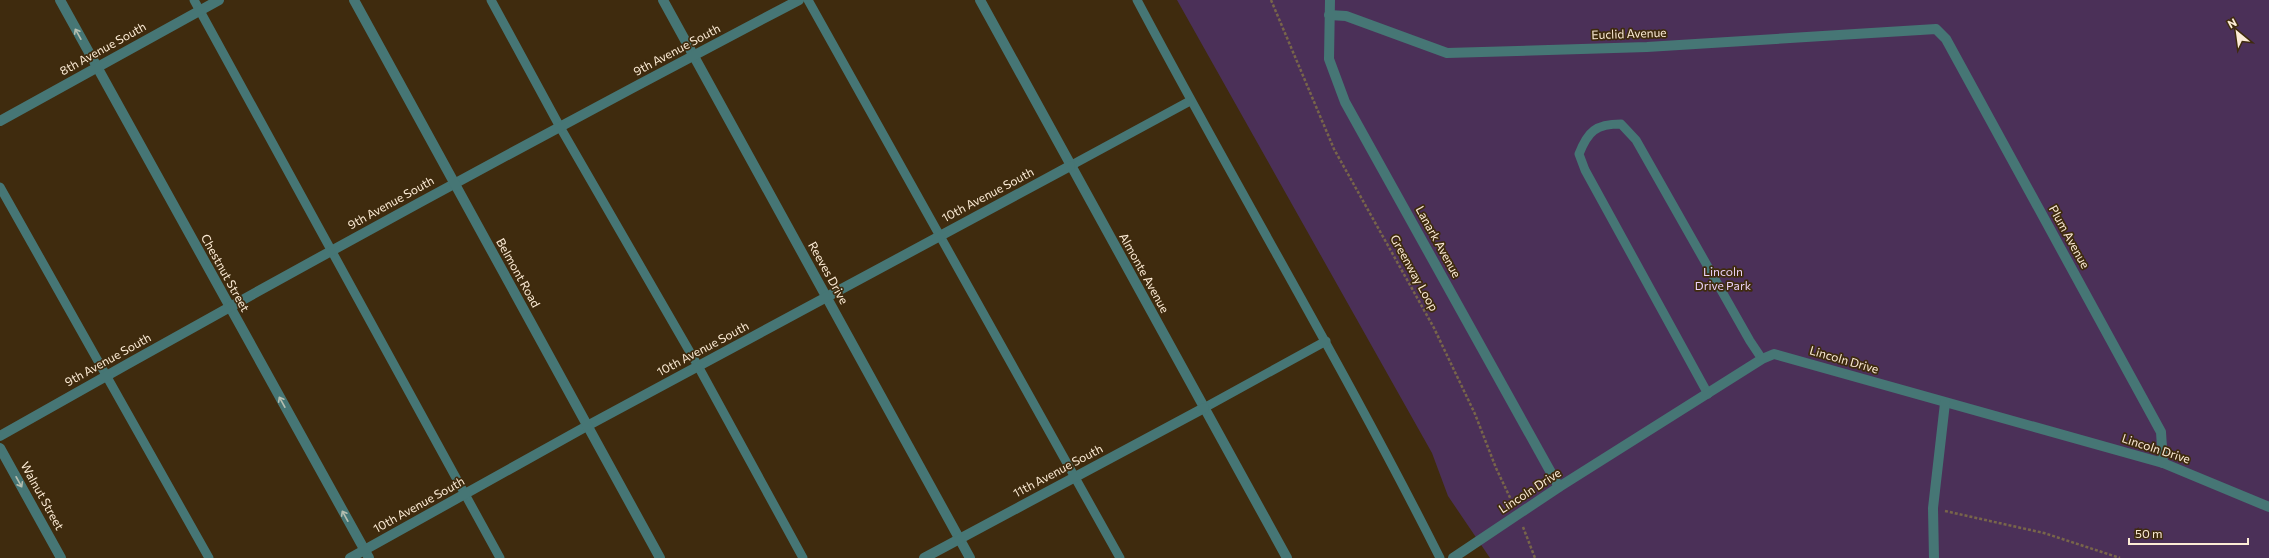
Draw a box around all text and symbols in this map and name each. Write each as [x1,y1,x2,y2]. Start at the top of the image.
north arrow [2217,12,2257,52]
text: N [2225,15,2239,31]
street label: 8th Avenue South [57,19,148,78]
street label: 9th Avenue South [631,20,722,78]
street label: Euclid Avenue [1591,25,1667,41]
one-way arrow [74,28,82,40]
street label: 10th Avenue South [939,164,1036,224]
street label: 9th Avenue South [345,173,436,232]
street label: Plum Avenue [2047,202,2093,271]
street label: Lanark Avenue [1413,203,1464,280]
street label: Almonte Avenue [1117,230,1173,315]
street label: Chestnut Street [199,231,253,314]
street label: Greenway Loop [1388,232,1442,313]
street label: Belmont Road [494,235,544,310]
street label: Reeves Drive [806,239,852,306]
park label: Lincoln Drive Park [1695,264,1752,292]
street label: 10th Avenue South [654,318,751,378]
street label: 9th Avenue South [62,330,153,389]
street label: Lincoln Drive [1808,343,1880,376]
one-way arrow [278,397,285,409]
street label: Lincoln Drive [2120,430,2192,466]
street label: 11th Avenue South [1010,441,1105,500]
street label: Walnut Street [18,459,67,532]
street label: Lincoln Drive [1496,465,1563,515]
street label: 10th Avenue South [370,473,467,535]
one-way arrow [15,476,23,488]
one-way arrow [341,510,349,522]
scale bar [2129,520,2248,546]
text: 50 m [2135,526,2163,540]

